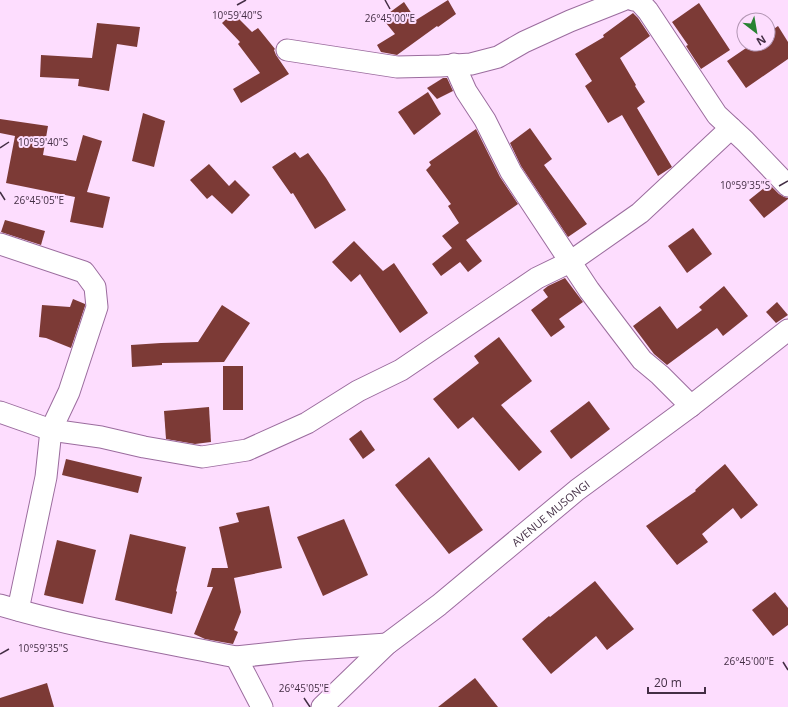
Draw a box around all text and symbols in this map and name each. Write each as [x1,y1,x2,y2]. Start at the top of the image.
text: 10°59'40"S [212,8,262,22]
text: 26°45'00"E [365,11,415,25]
north arrow [736,12,776,52]
text: N [754,32,769,50]
text: 10°59'40"S [18,135,68,149]
text: 10°59'35"S [720,178,770,192]
text: 26°45'05"E [14,193,64,207]
street label: AVENUE MUSONGI [508,476,592,549]
text: 10°59'35"S [18,641,68,655]
text: 26°45'00"E [724,654,774,668]
scale bar [648,669,705,695]
text: 20 m [654,674,682,691]
text: 26°45'05"E [279,681,329,695]

